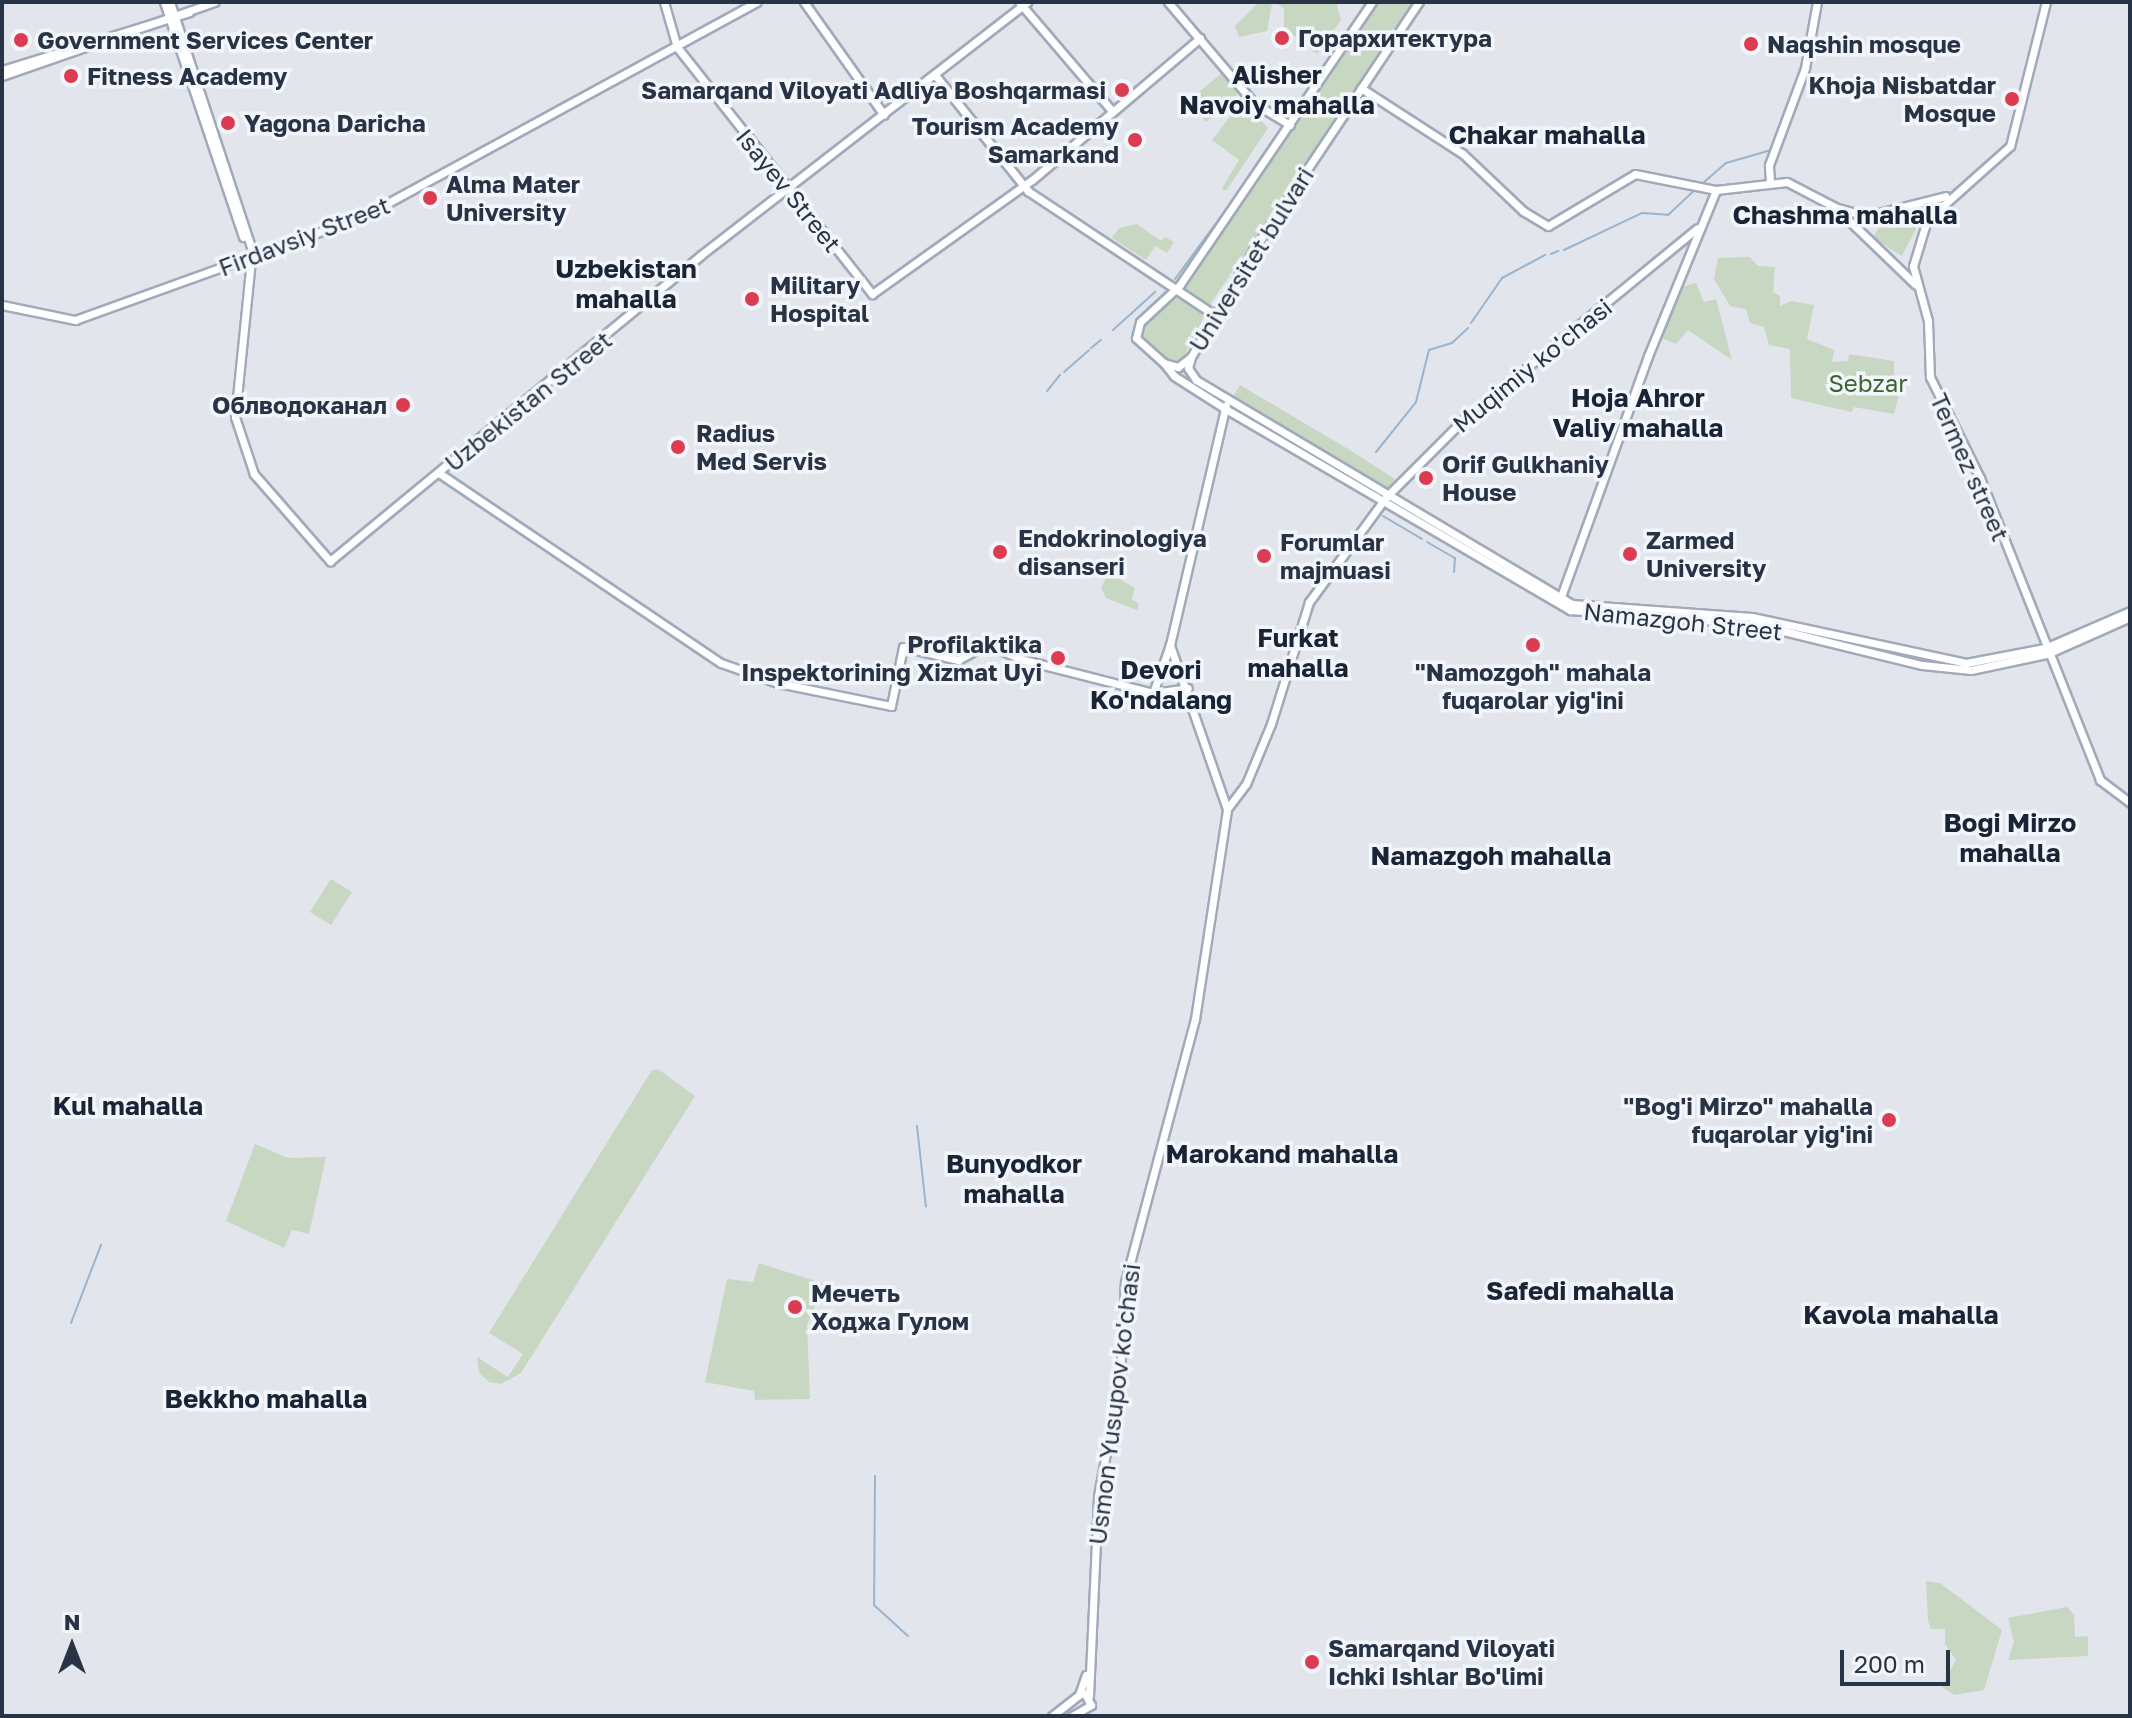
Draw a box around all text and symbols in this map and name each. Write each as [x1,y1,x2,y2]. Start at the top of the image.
place label: Горархитектура [1298,24,1492,52]
place label: Government Services Center [37,26,373,54]
marker: Горархитектура [1273,29,1291,47]
place label: Naqshin mosque [1767,30,1961,58]
marker: Government Services Center [12,31,30,49]
marker: Naqshin mosque [1742,35,1760,53]
district label: Alisher Navoiy mahalla [1179,59,1375,120]
place label: Fitness Academy [87,62,287,90]
marker: Fitness Academy [62,67,80,85]
place label: Khoja Nisbatdar Mosque [1809,71,1996,127]
place label: Samarqand Viloyati Adliya Boshqarmasi [641,76,1106,104]
marker: Samarqand Viloyati Adliya Boshqarmasi [1113,81,1131,99]
marker: Khoja Nisbatdar Mosque [2003,90,2021,108]
place label: Yagona Daricha [244,109,426,137]
place label: Tourism Academy Samarkand [912,112,1119,168]
marker: Yagona Daricha [219,114,237,132]
district label: Chakar mahalla [1449,119,1645,151]
street label: Isayev Street [731,123,847,257]
marker: Tourism Academy Samarkand [1126,131,1144,149]
street label: Universitet bulvari [1183,162,1319,356]
place label: Alma Mater University [446,170,580,226]
marker: Alma Mater University [421,189,439,207]
street label: Firdavsiy Street [214,190,394,282]
district label: Chashma mahalla [1732,199,1958,231]
district label: Uzbekistan mahalla [555,253,697,314]
place label: Military Hospital [770,271,869,327]
marker: Military Hospital [741,288,763,310]
street label: Muqimiy ko'chasi [1447,292,1617,438]
street label: Uzbekistan Street [439,325,617,477]
park label: Sebzar [1828,369,1908,397]
district label: Hoja Ahror Valiy mahalla [1553,382,1723,444]
street label: Termez street [1925,389,2015,545]
place label: Облводоканал [212,391,387,419]
marker: Облводоканал [394,396,412,414]
place label: Radius Med Servis [696,419,827,475]
marker: Radius Med Servis [667,436,689,458]
place label: Orif Gulkhaniy House [1442,450,1609,506]
marker: Orif Gulkhaniy House [1417,469,1435,487]
place label: Endokrinologiya disanseri [1018,524,1207,580]
place label: Zarmed University [1646,526,1766,582]
place label: Forumlar majmuasi [1280,528,1391,584]
marker: Endokrinologiya disanseri [989,541,1011,563]
marker: Zarmed University [1621,545,1639,563]
marker: Forumlar majmuasi [1255,547,1273,565]
street label: Namazgoh Street [1582,596,1784,646]
district label: Furkat mahalla [1247,622,1349,684]
place label: Profilaktika Inspektorining Xizmat Uyi [741,630,1042,686]
marker: "Namozgoh" mahala fuqarolar yig'ini [1524,636,1542,654]
marker: Profilaktika Inspektorining Xizmat Uyi [1049,649,1067,667]
district label: Devori Ko'ndalang [1090,654,1232,716]
place label: "Namozgoh" mahala fuqarolar yig'ini [1415,658,1651,714]
district label: Bogi Mirzo mahalla [1944,807,2076,868]
district label: Namazgoh mahalla [1371,840,1611,872]
district label: Kul mahalla [53,1090,203,1122]
place label: "Bog'i Mirzo" mahalla fuqarolar yig'ini [1623,1092,1873,1148]
marker: "Bog'i Mirzo" mahalla fuqarolar yig'ini [1880,1111,1898,1129]
district label: Marokand mahalla [1166,1138,1398,1170]
district label: Bunyodkor mahalla [946,1148,1082,1210]
street label: Usmon Yusupov ko'chasi [1082,1262,1146,1546]
district label: Safedi mahalla [1486,1275,1674,1307]
place label: Мечеть Ходжа Гулом [811,1279,969,1335]
marker: Мечеть Ходжа Гулом [786,1298,804,1316]
district label: Kavola mahalla [1803,1299,1999,1331]
district label: Bekkho mahalla [165,1383,367,1415]
north arrow [32,1606,112,1686]
text: N [64,1608,80,1635]
place label: Samarqand Viloyati Ichki Ishlar Bo'limi [1328,1634,1555,1690]
scale bar [1844,1634,1954,1684]
text: 200 m [1854,1649,1925,1678]
marker: Samarqand Viloyati Ichki Ishlar Bo'limi [1303,1653,1321,1671]

